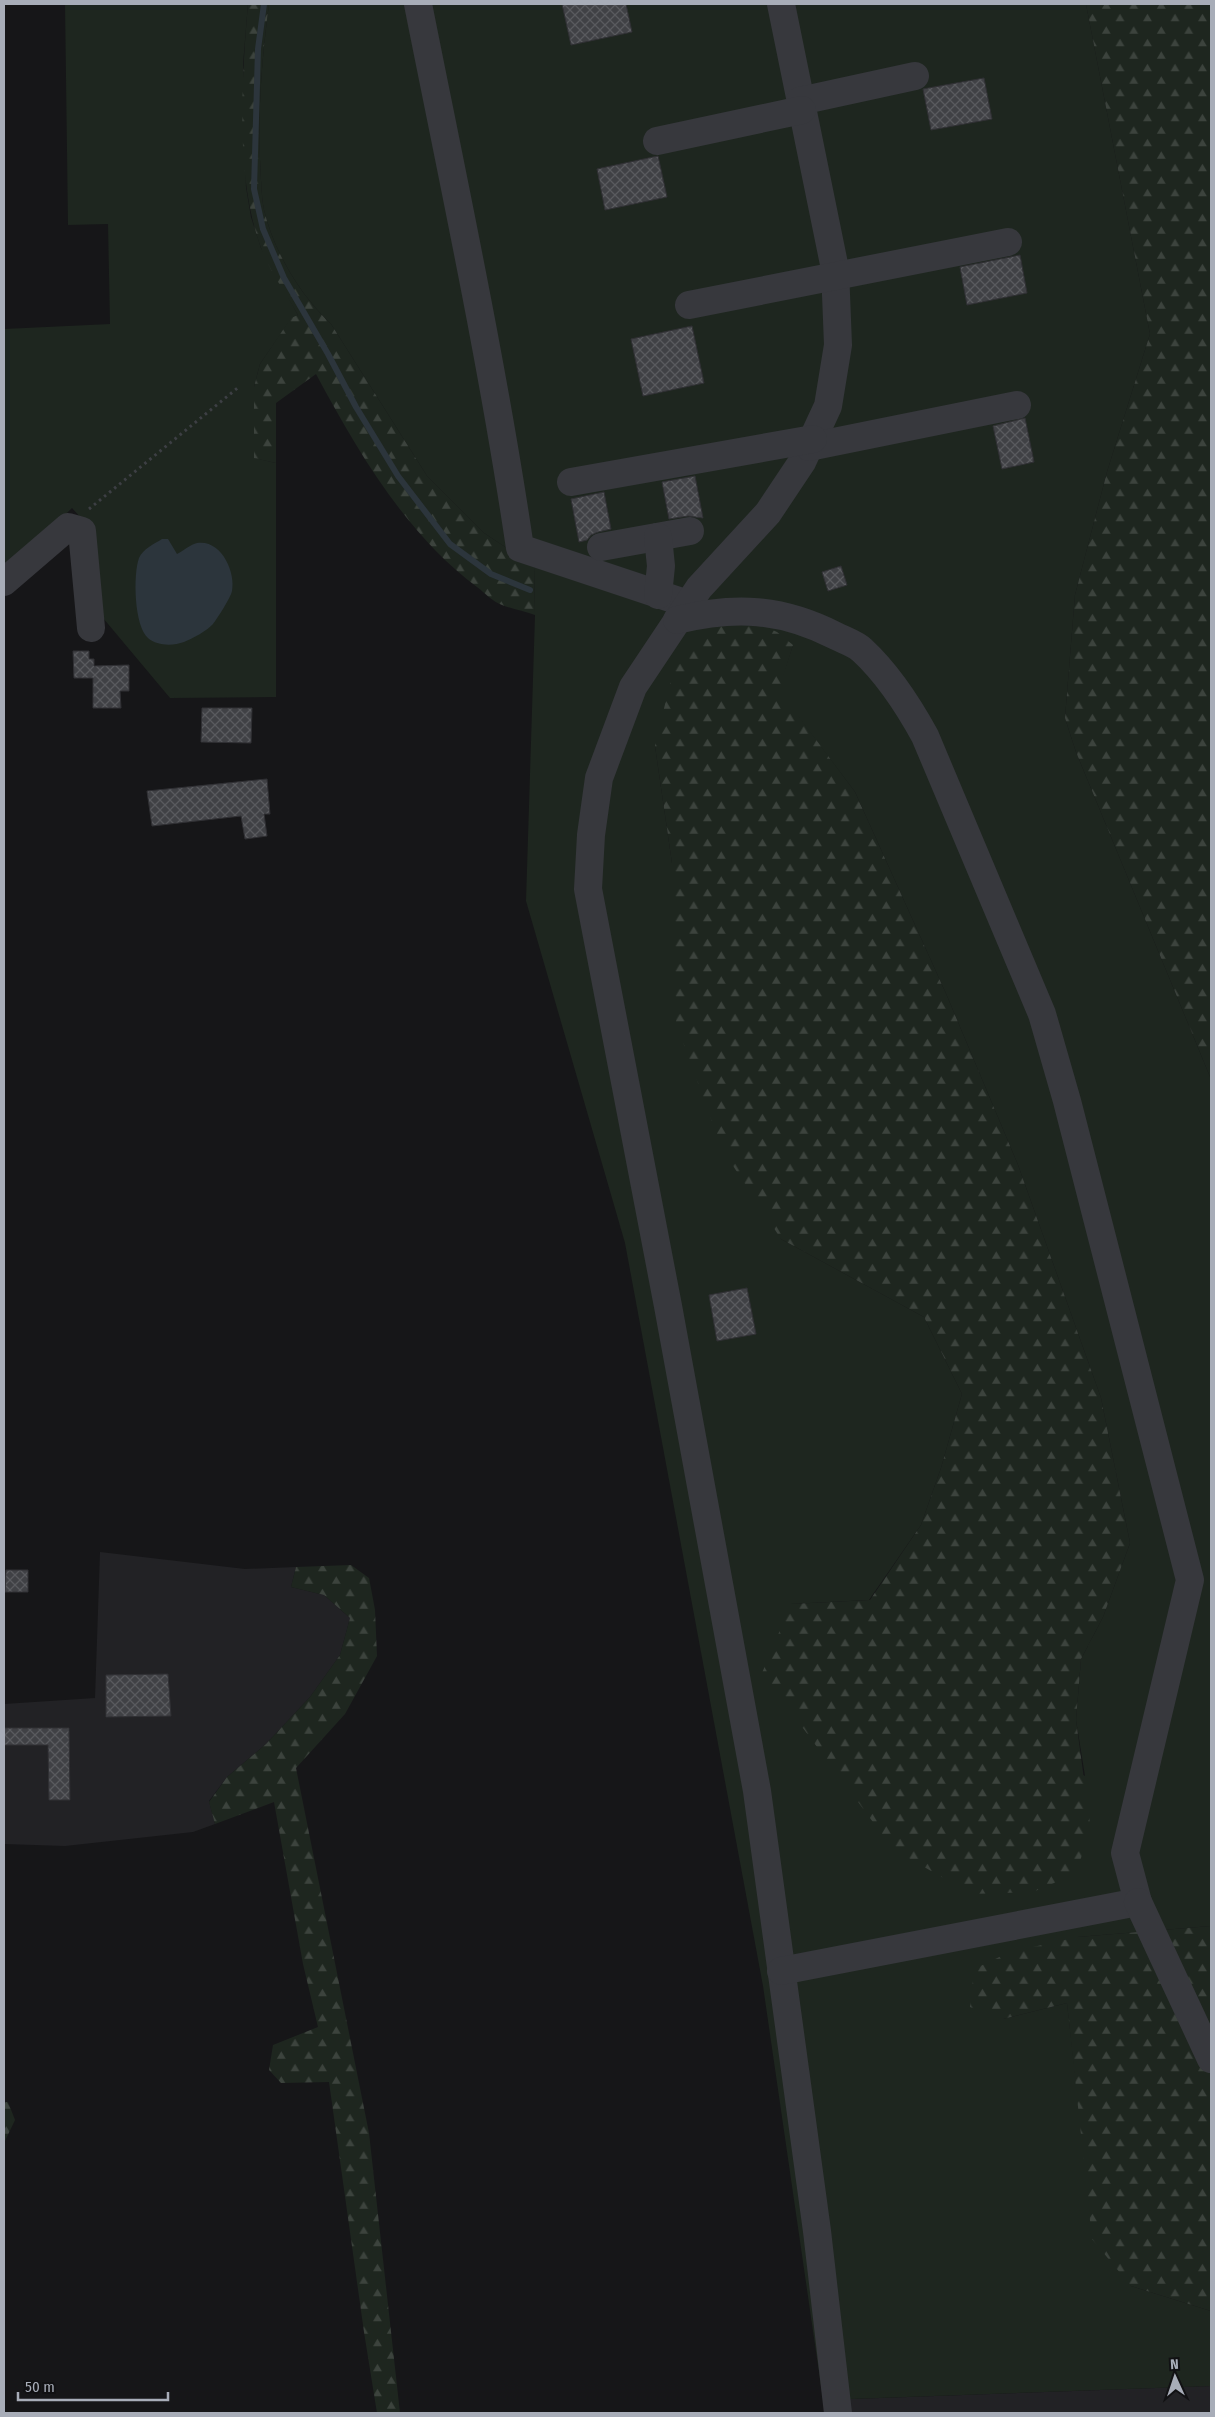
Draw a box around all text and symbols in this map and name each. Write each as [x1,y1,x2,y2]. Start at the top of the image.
north arrow [1150,2352,1200,2402]
text: N [1170,2356,1179,2373]
scale bar [18,2370,168,2402]
text: 50 m [25,2378,55,2396]

